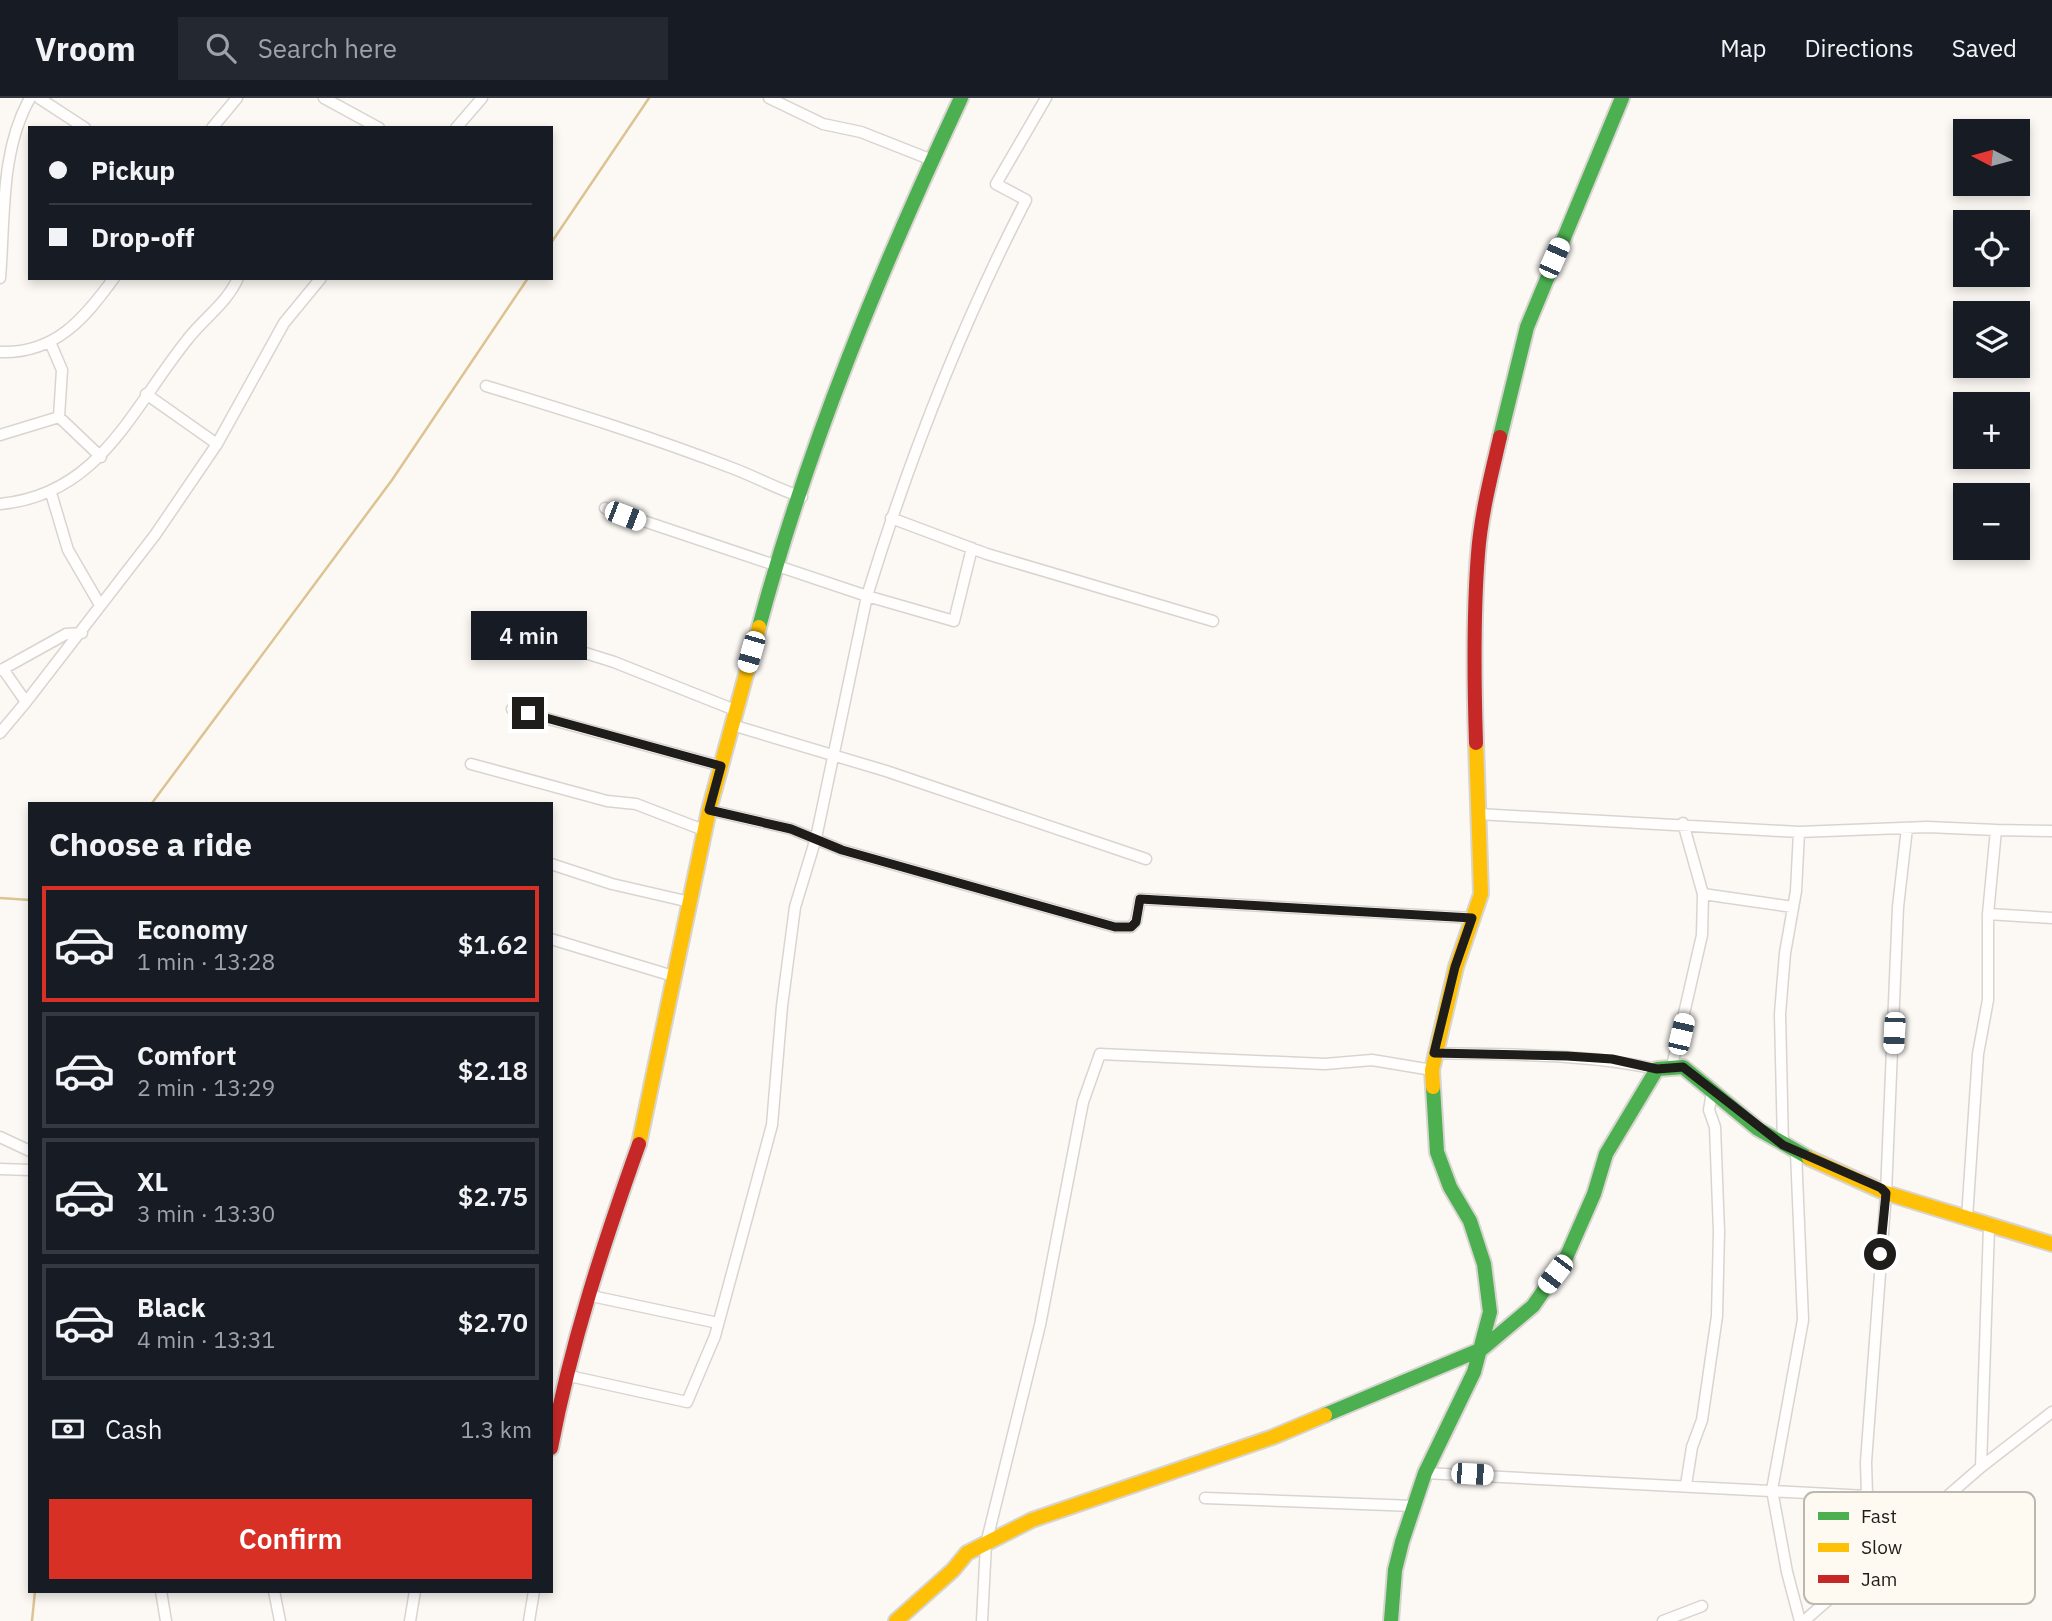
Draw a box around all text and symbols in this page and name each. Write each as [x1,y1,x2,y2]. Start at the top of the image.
search box [178,17,668,80]
text: Vroom [35,27,136,70]
icon: search [202,29,240,67]
text: Search here [258,31,397,65]
text: Map [1720,32,1766,64]
text: Directions [1804,32,1914,64]
text: Saved [1952,32,2017,64]
north arrow [1953,119,2030,196]
map controls [1953,119,2030,560]
text: Pickup [91,153,175,187]
button: locate [1953,210,2030,287]
text: Drop-off [91,220,194,254]
car [1536,235,1573,281]
button: layers [1953,301,2030,378]
button: + [1953,392,2030,469]
button: − [1953,483,2030,560]
car [602,499,649,533]
callout: 4 min [470,612,586,660]
text: 4 min [499,620,559,650]
car [736,629,767,675]
route end [512,697,544,729]
text: Choose a ride [49,823,252,865]
text: Economy [137,912,248,946]
icon: car [53,913,116,976]
text: $1.62 [458,927,528,961]
text: 1 min · 13:28 [137,946,275,976]
car [1667,1011,1696,1057]
car [1883,1011,1906,1055]
text: Comfort [137,1038,236,1072]
icon: car [53,1039,116,1102]
text: $2.18 [458,1053,528,1087]
text: 2 min · 13:29 [137,1072,275,1102]
text: XL [137,1164,168,1198]
icon: car [53,1165,116,1228]
text: $2.75 [458,1179,528,1213]
text: 3 min · 13:30 [137,1198,275,1228]
route start [1864,1238,1896,1270]
car [1534,1251,1577,1297]
text: Black [137,1290,205,1324]
icon: car [53,1291,116,1354]
text: $2.70 [458,1305,528,1339]
text: 4 min · 13:31 [137,1324,275,1354]
icon: cash [49,1410,87,1448]
text: Cash [105,1412,162,1446]
text: 1.3 km [461,1414,532,1444]
car [1451,1462,1494,1486]
legend [1804,1492,2035,1604]
button: Confirm [49,1499,532,1579]
text: Fast [1861,1504,1897,1528]
text: Slow [1861,1535,1902,1559]
text: Jam [1861,1567,1897,1591]

